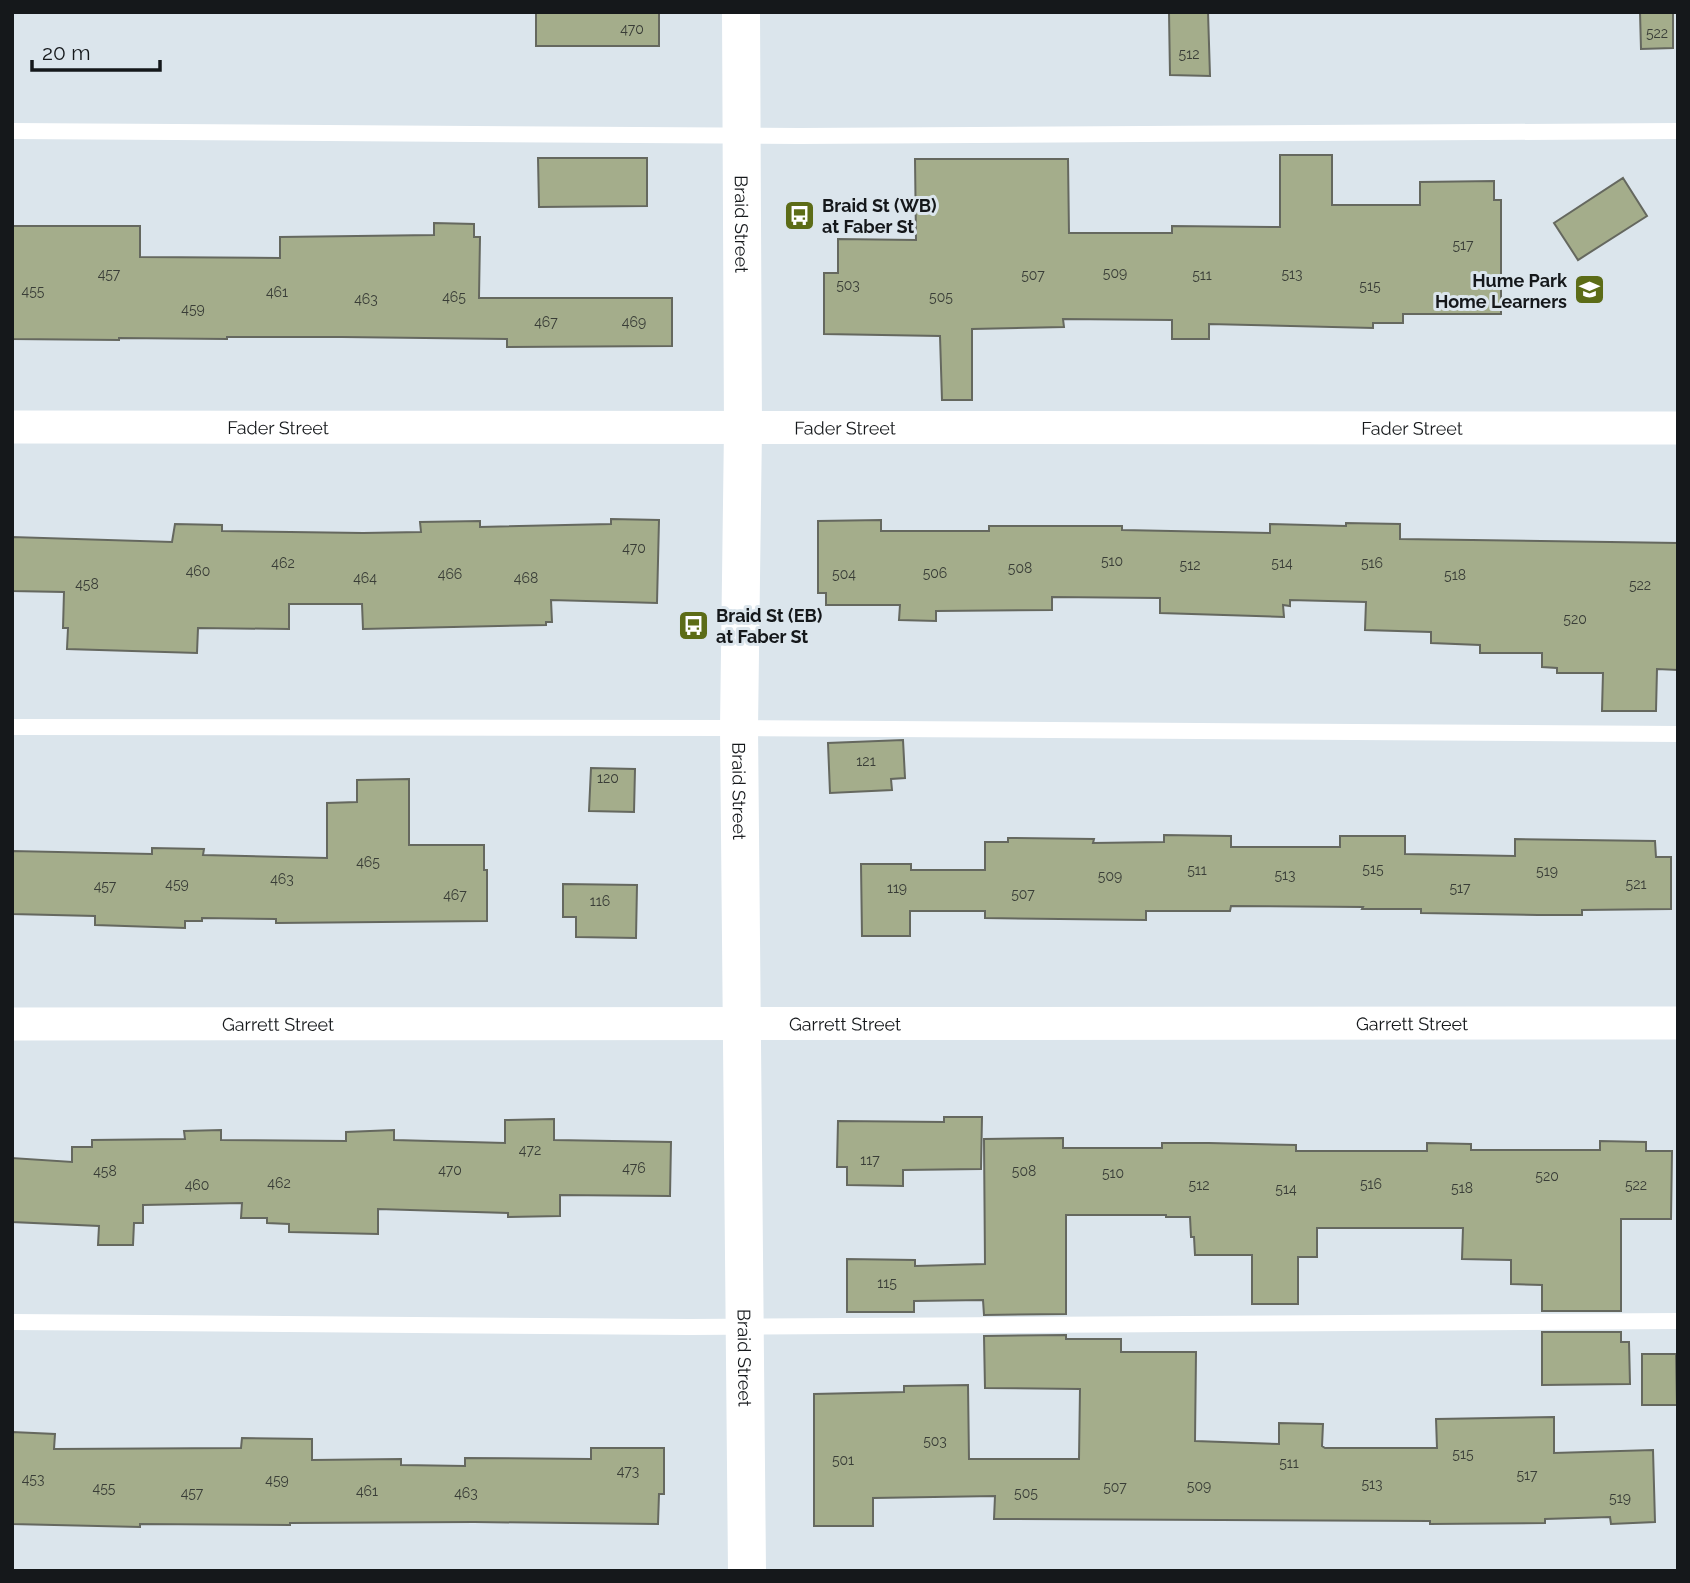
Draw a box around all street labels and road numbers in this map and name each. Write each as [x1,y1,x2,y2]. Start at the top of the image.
street label: Braid Street [731,175,753,273]
street label: Fader Street [227,417,329,438]
street label: Fader Street [794,417,896,438]
street label: Fader Street [1361,417,1463,438]
street label: Braid Street [729,742,751,840]
street label: Garrett Street [222,1013,334,1034]
street label: Garrett Street [789,1013,901,1034]
street label: Garrett Street [1356,1013,1468,1034]
street label: Braid Street [734,1309,756,1407]

